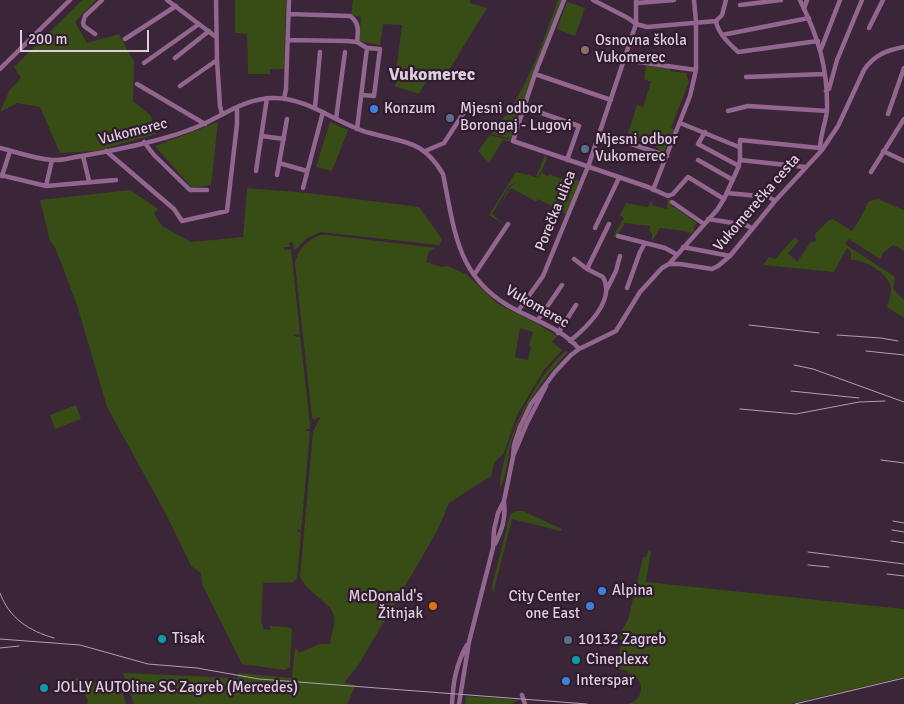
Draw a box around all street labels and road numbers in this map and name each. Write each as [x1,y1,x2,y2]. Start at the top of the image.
street label: Vukomerec [97,115,169,149]
street label: Vukomerečka cesta [710,151,804,255]
street label: Porečka ulica [532,168,580,254]
street label: Vukomerec [502,282,572,332]

